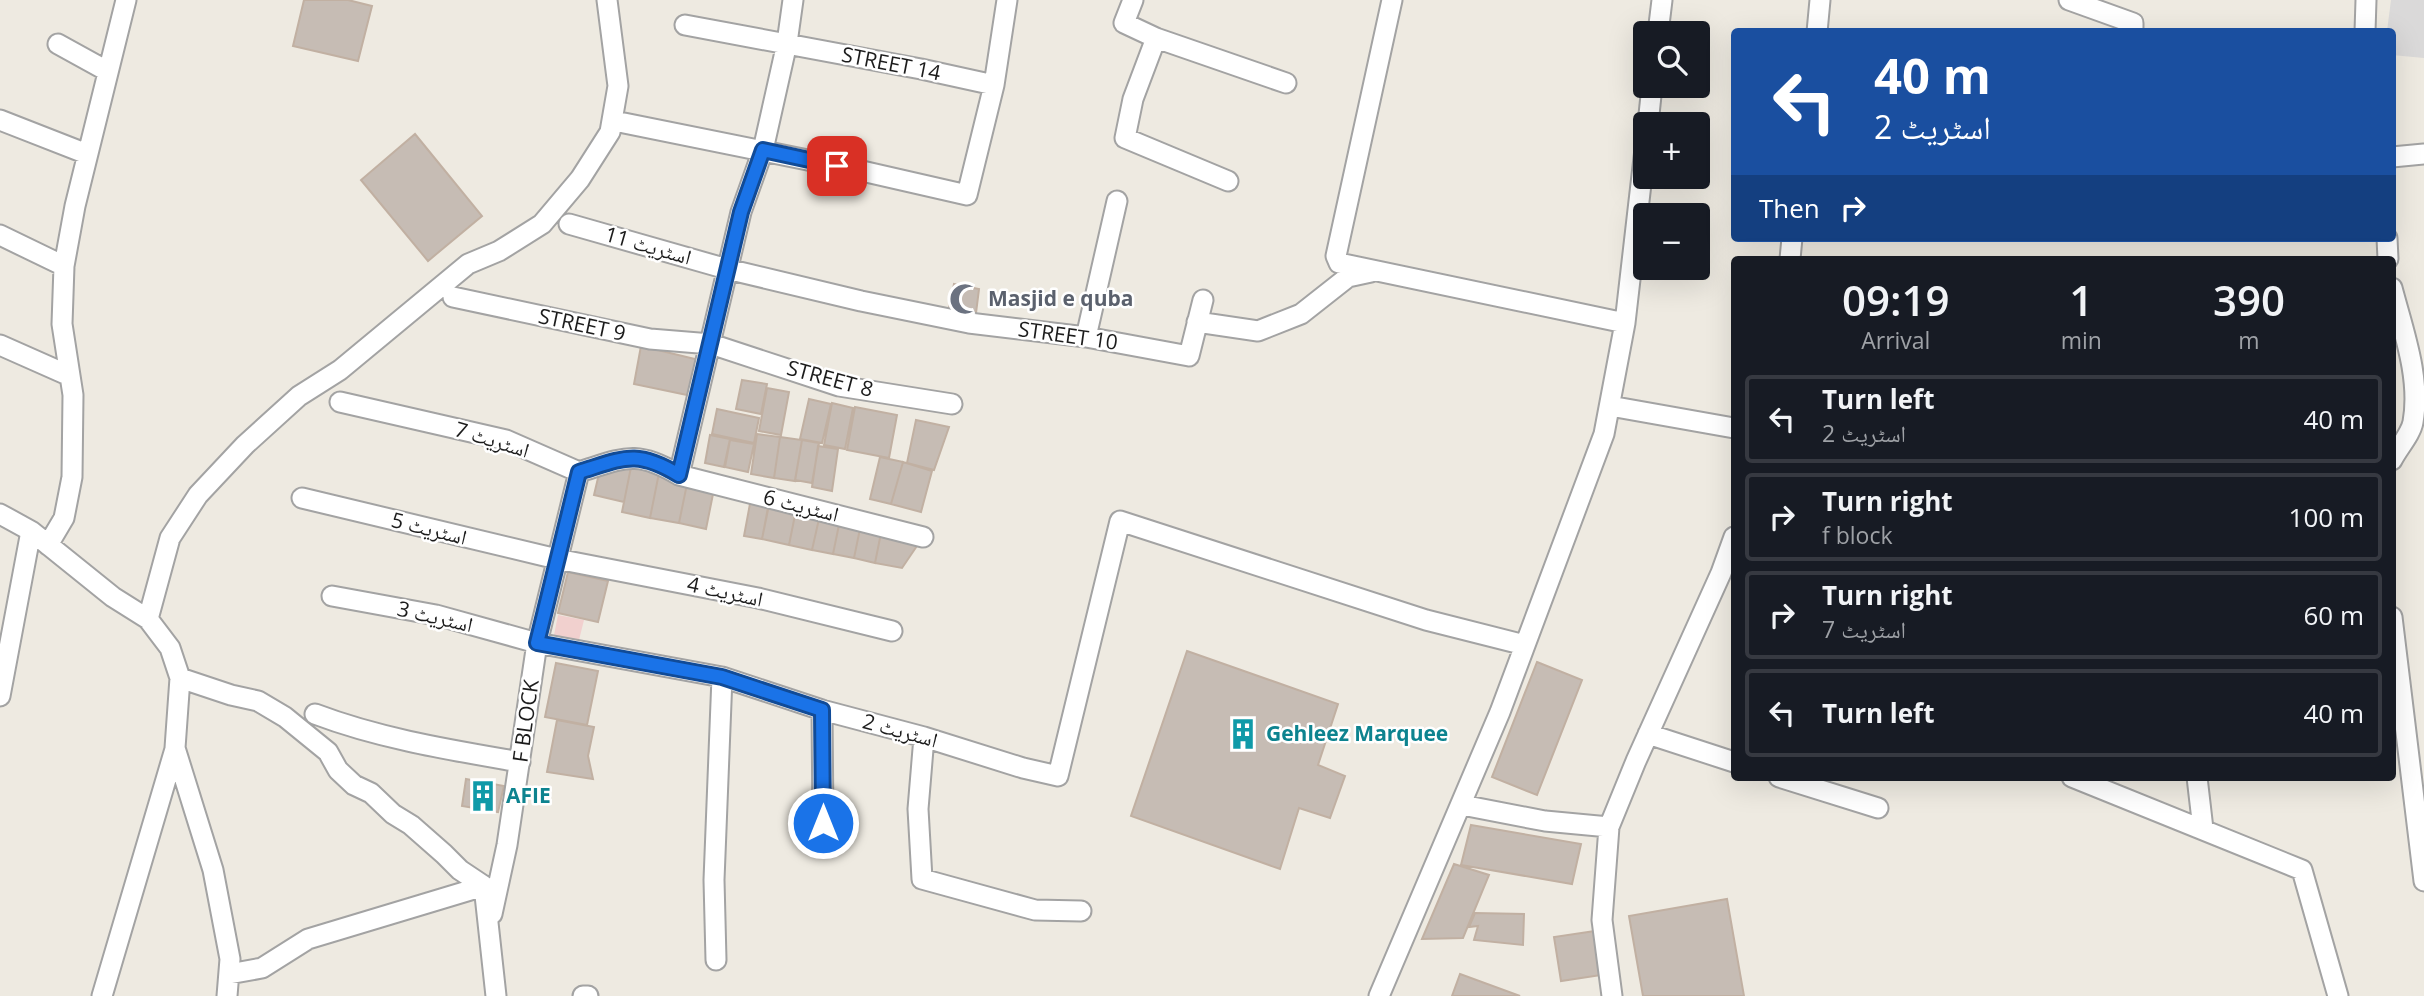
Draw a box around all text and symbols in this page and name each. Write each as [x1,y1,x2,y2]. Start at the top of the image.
map controls [1633,21,1710,280]
button: search [1633,21,1710,98]
street label: STREET 14 [839,40,943,86]
text: 40 m [1874,42,1991,108]
icon: left [1759,56,1850,147]
text: اسٹریٹ 2 [1874,105,1991,148]
button: + [1633,112,1710,189]
pin [807,136,867,196]
icon: arrive [818,147,856,185]
icon: right [1834,189,1872,227]
text: Then [1759,190,1820,226]
button: − [1633,203,1710,280]
street label: اسٹریٹ 11 [602,219,695,271]
text: 09:19 [1842,271,1950,328]
text: 1 [2069,271,2093,328]
text: 390 [2213,271,2285,328]
mosque icon: Masjid e quba [948,282,982,316]
place label: Masjid e quba [988,284,1133,312]
street label: STREET 9 [536,301,628,347]
street label: STREET 10 [1016,314,1120,356]
text: Arrival [1861,324,1930,356]
text: min [2061,324,2102,356]
text: m [2238,324,2260,356]
street label: STREET 8 [784,353,877,403]
text: Turn left [1822,381,1934,417]
icon: left [1763,400,1801,438]
text: 40 m [2303,401,2364,437]
street label: اسٹریٹ 7 [452,414,533,464]
text: اسٹریٹ 2 [1822,417,1906,449]
street label: اسٹریٹ 6 [761,482,842,528]
text: Turn right [1822,483,1953,519]
icon: right [1763,498,1801,536]
text: 100 m [2289,499,2364,535]
street label: اسٹریٹ 5 [389,505,470,551]
text: f block [1822,519,1893,551]
street label: اسٹریٹ 4 [685,569,766,613]
text: Turn right [1822,577,1953,613]
street label: اسٹریٹ 3 [395,594,476,638]
icon: right [1763,596,1801,634]
text: 60 m [2303,597,2364,633]
text: اسٹریٹ 7 [1822,613,1906,645]
street label: F BLOCK [505,678,545,764]
icon: left [1763,694,1801,732]
text: Turn left [1822,695,1934,731]
text: 40 m [2303,695,2364,731]
street label: اسٹریٹ 2 [860,707,941,753]
building icon: Gehleez Marquee [1226,717,1260,751]
place label: Gehleez Marquee [1266,719,1448,747]
building icon: AFIE [466,779,500,813]
place label: AFIE [506,781,551,809]
position arrow [786,786,860,860]

